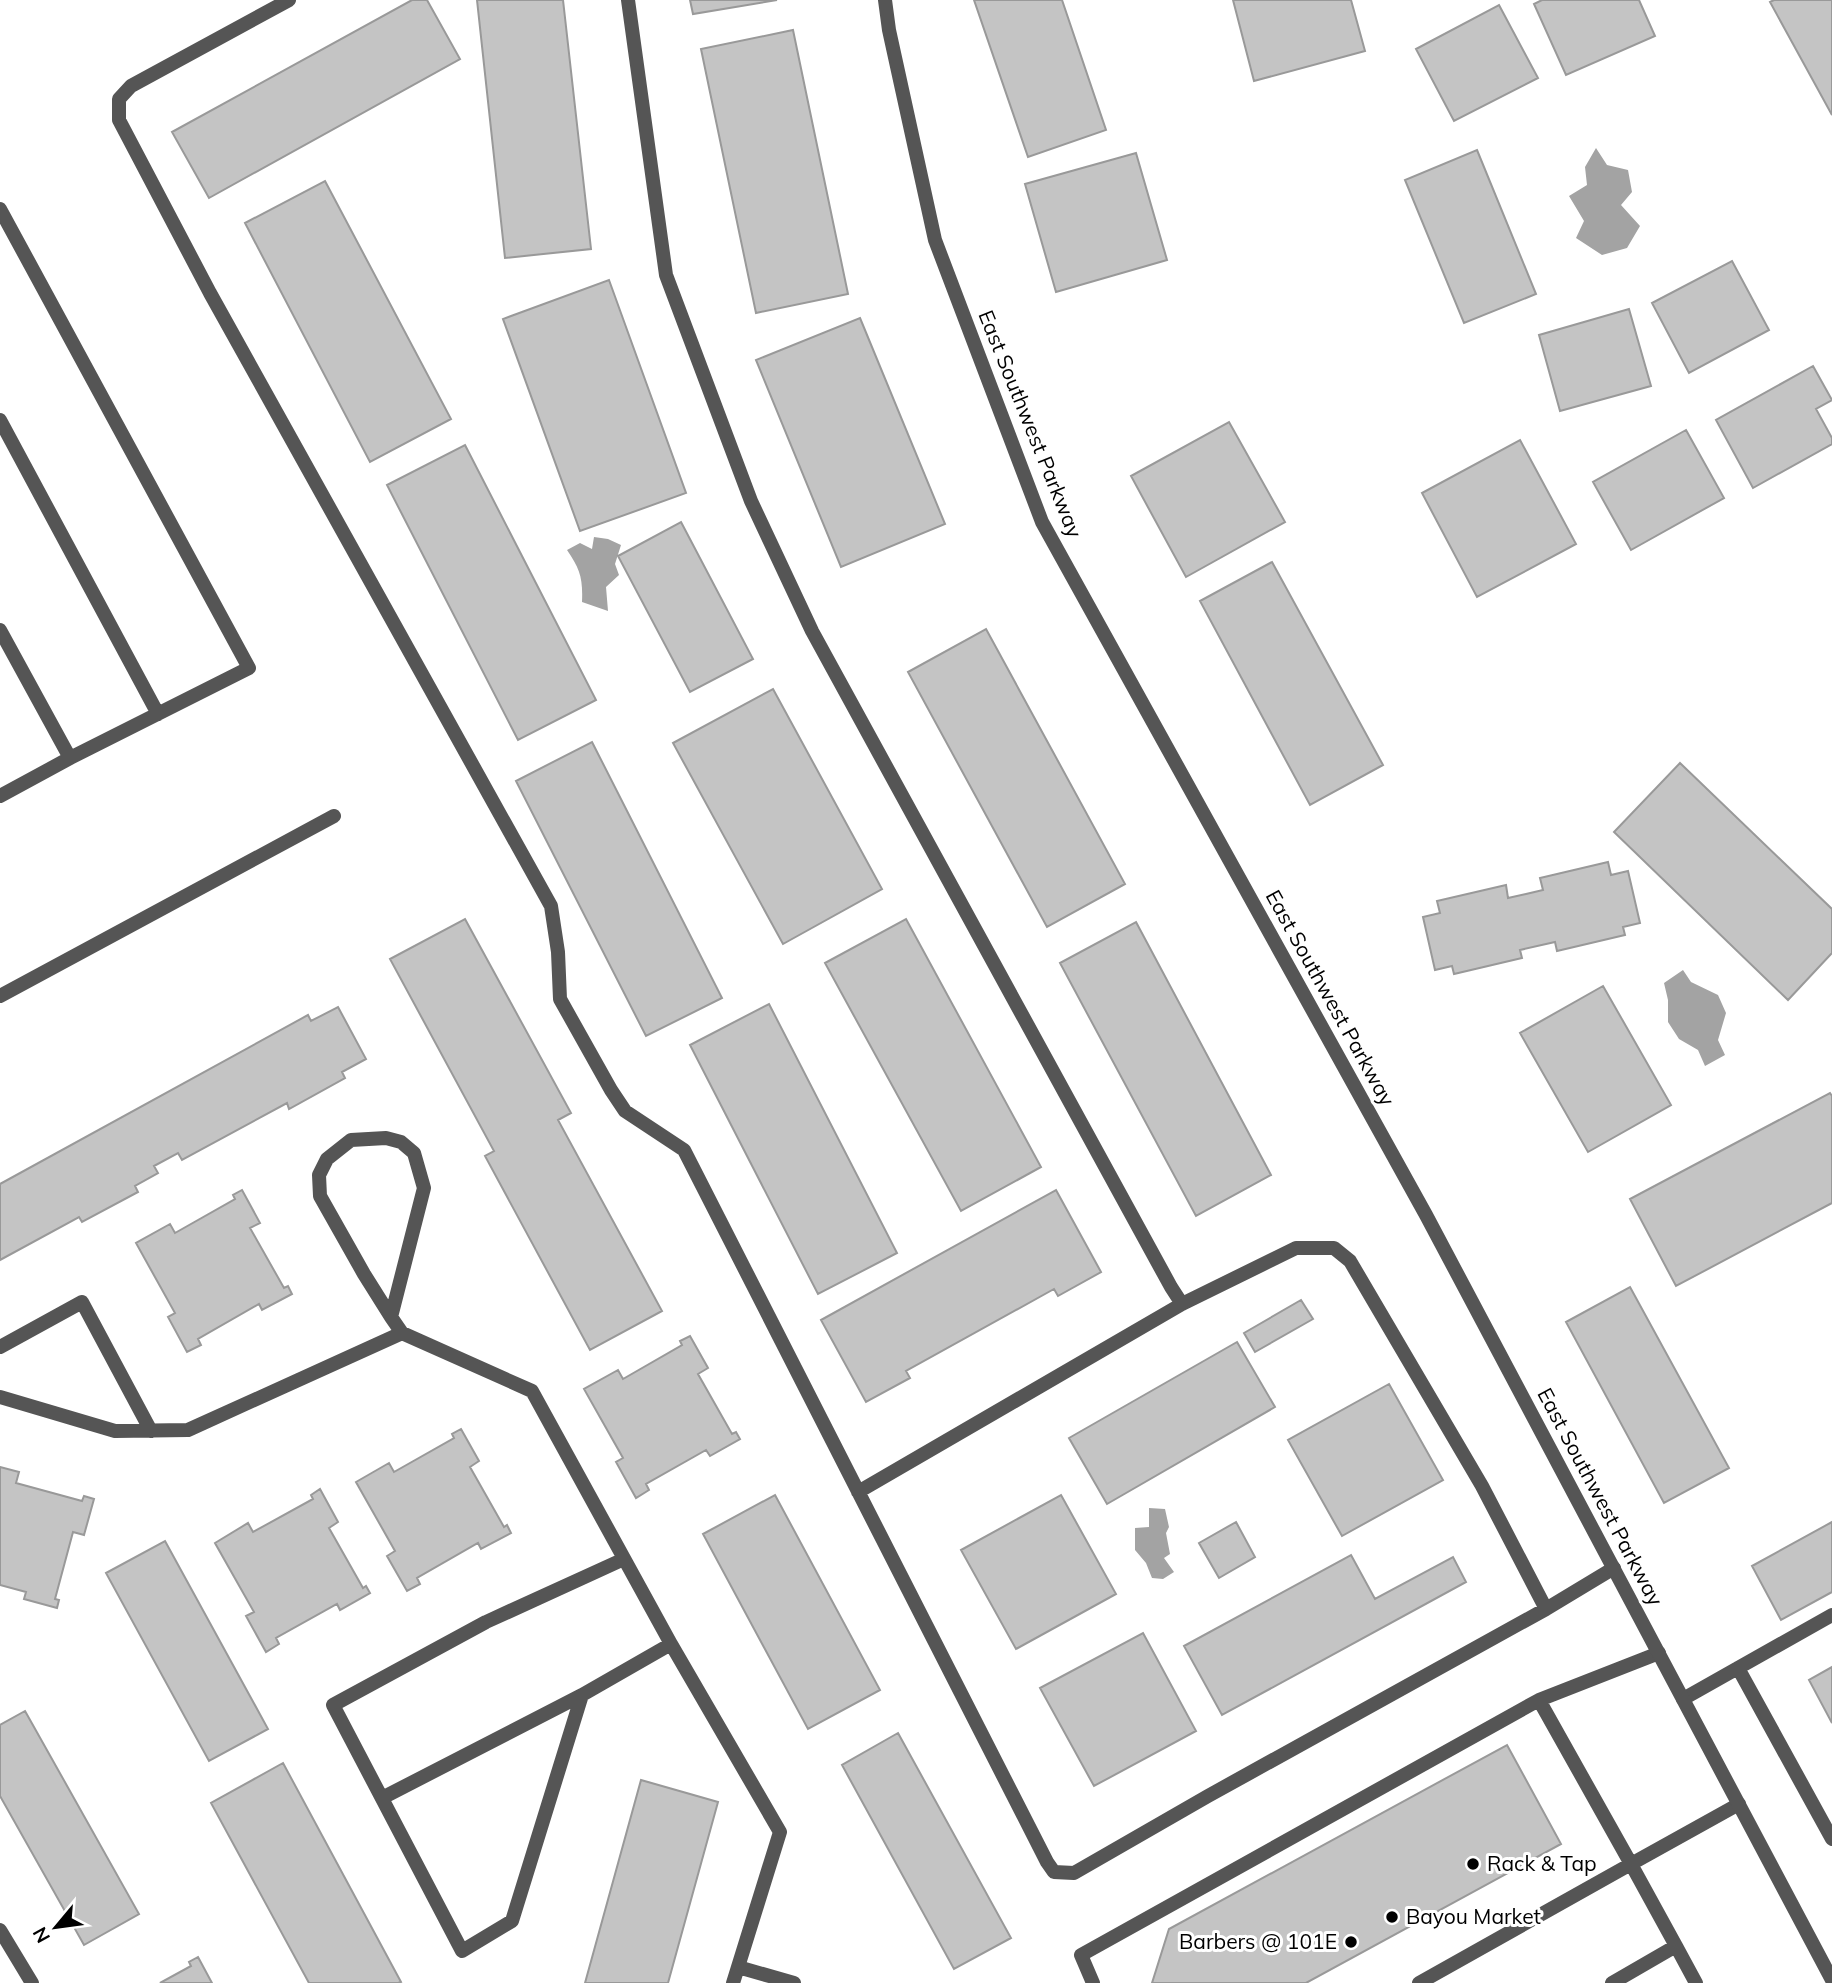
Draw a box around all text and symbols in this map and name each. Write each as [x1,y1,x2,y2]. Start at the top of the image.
street label: East Southwest Parkway [973,306,1088,541]
street label: East Southwest Parkway [1261,885,1401,1110]
street label: East Southwest Parkway [1532,1383,1669,1610]
place label: Rack & Tap [1487,1850,1597,1876]
marker: Rack & Tap [1465,1856,1481,1872]
north arrow [21,1892,91,1962]
place label: Bayou Market [1406,1903,1541,1929]
marker: Bayou Market [1384,1909,1400,1925]
text: N [27,1923,55,1947]
place label: Barbers @ 101E [1179,1928,1337,1954]
marker: Barbers @ 101E [1343,1934,1359,1950]

